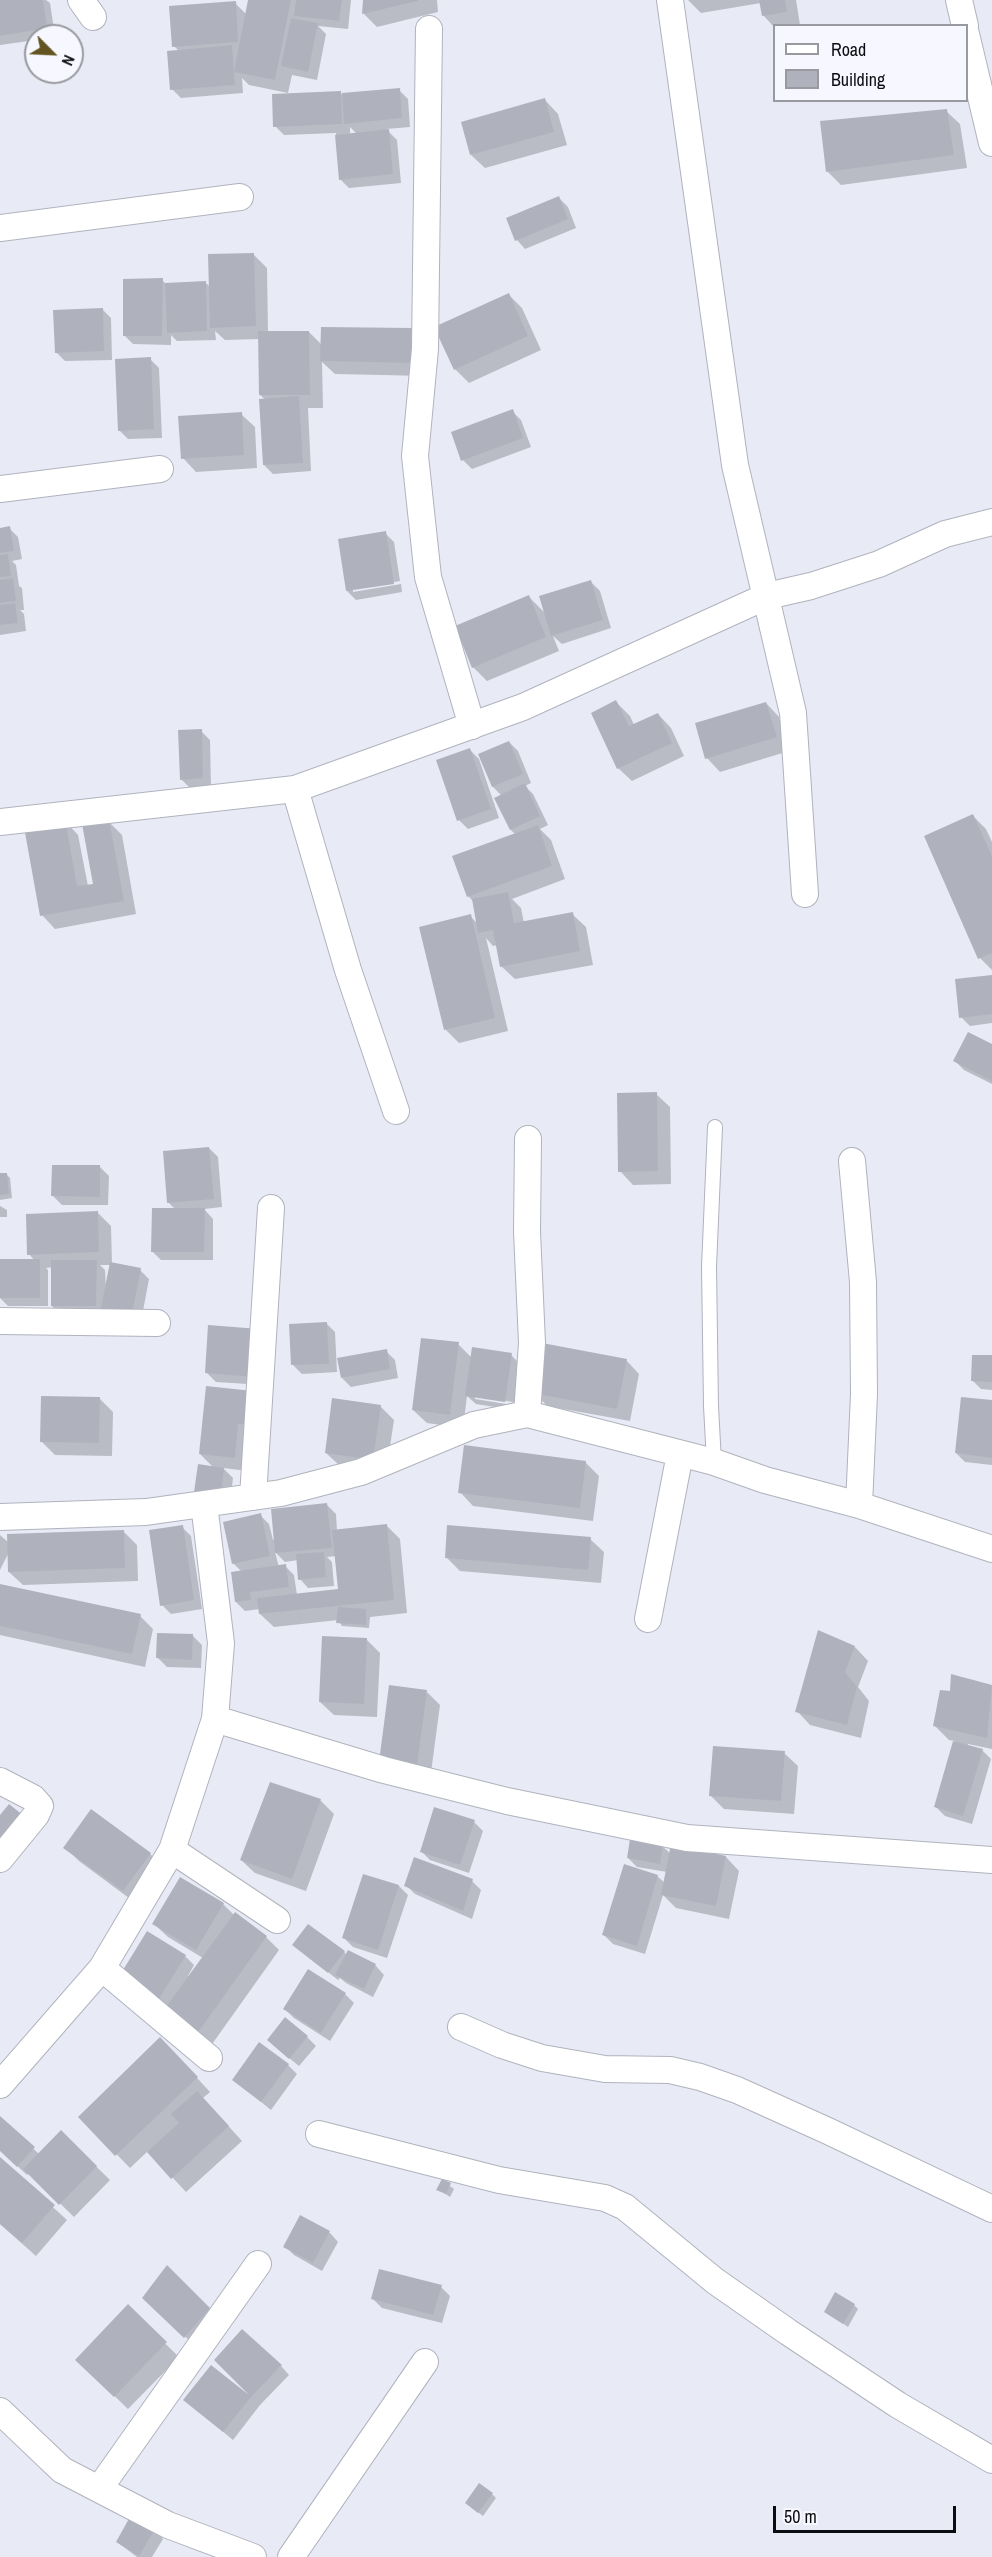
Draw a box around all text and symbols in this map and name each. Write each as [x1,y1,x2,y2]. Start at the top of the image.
north arrow [24,24,84,84]
legend [773,24,968,102]
text: Road [831,37,866,62]
text: N [57,52,81,69]
text: Building [831,67,885,92]
scale bar [776,2494,959,2532]
text: 50 m [784,2504,817,2529]

